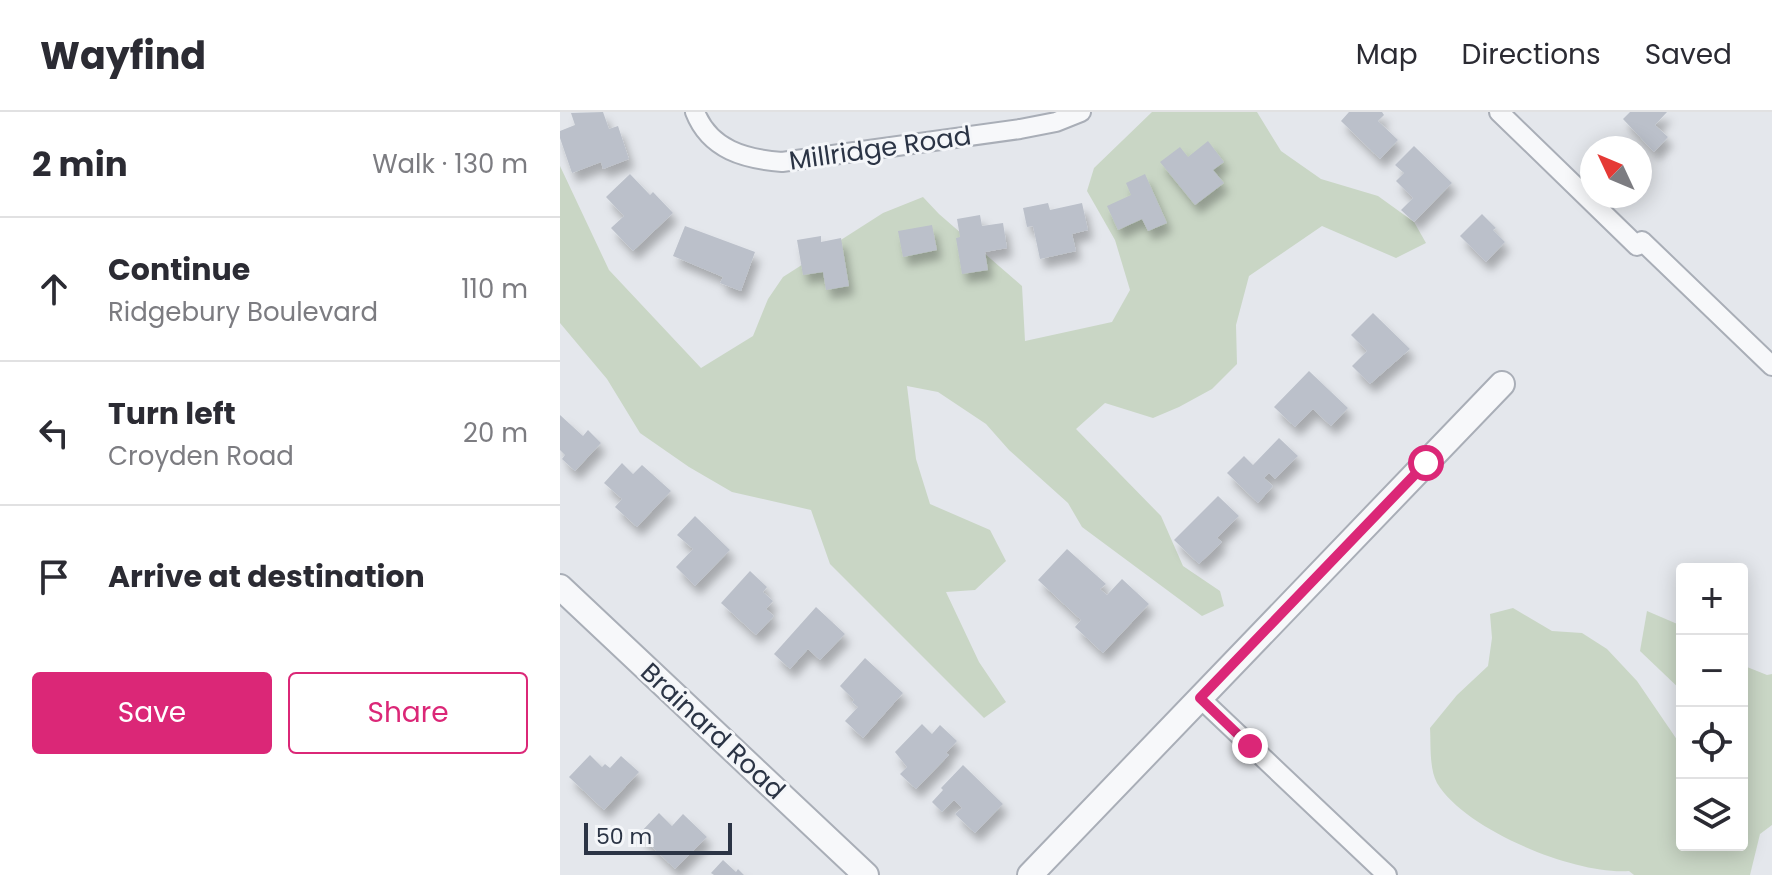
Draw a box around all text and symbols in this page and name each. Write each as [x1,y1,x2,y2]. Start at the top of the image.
text: Wayfind [40,29,206,82]
text: Map [1356,35,1418,74]
text: Directions [1462,35,1601,74]
text: Saved [1645,35,1732,74]
street label: Millridge Road [787,117,973,179]
north arrow [1580,136,1652,208]
text: 2 min [32,140,128,188]
text: Walk · 130 m [372,146,528,182]
text: Continue [108,248,250,291]
icon: ahead [32,267,76,311]
text: 110 m [461,271,528,307]
text: Ridgebury Boulevard [108,294,378,330]
text: Turn left [108,392,236,435]
icon: left [32,411,76,455]
text: 20 m [463,415,528,451]
text: Croyden Road [108,438,294,474]
route start [1408,445,1444,481]
icon: arrive [32,555,76,599]
text: Arrive at destination [108,555,425,598]
map controls [1676,563,1748,851]
button: + [1676,563,1748,635]
button: − [1676,635,1748,707]
street label: Brainard Road [633,655,793,807]
button: Save [32,672,272,754]
button: Share [288,672,528,754]
button: locate [1676,707,1748,779]
route end [1232,728,1268,764]
button: layers [1676,779,1748,851]
scale bar [584,819,732,855]
text: 50 m [596,821,652,852]

